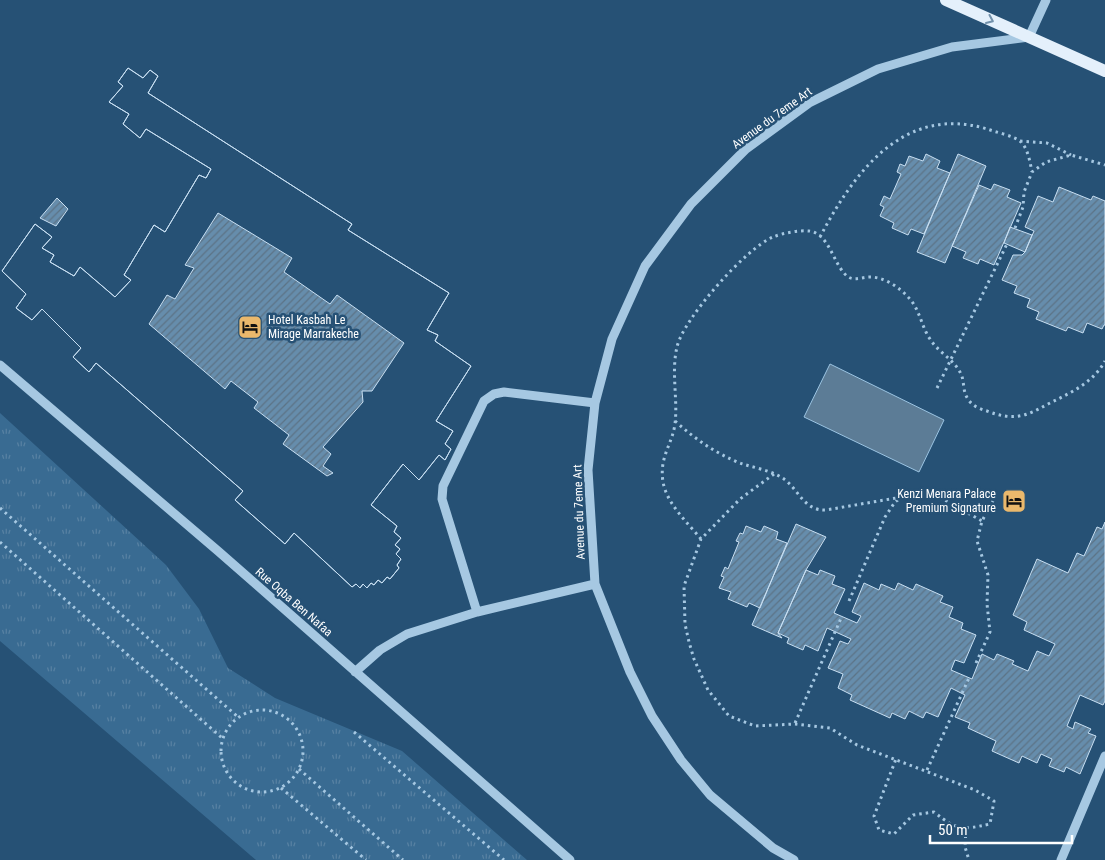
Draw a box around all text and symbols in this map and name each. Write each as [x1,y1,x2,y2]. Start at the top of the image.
one-way arrow [985,13,994,24]
street label: Avenue du 7eme Art [729,84,815,152]
place label: Hotel Kasbah Le Mirage Marrakeche [268,313,359,341]
hotel icon: Hotel Kasbah Le Mirage Marrakeche [237,314,263,340]
street label: Avenue du 7eme Art [570,464,588,560]
place label: Kenzi Menara Palace Premium Signature [897,487,996,515]
hotel icon: Kenzi Menara Palace Premium Signature [1001,488,1027,514]
street label: Rue Oqba Ben Nafaa [253,565,336,639]
scale bar [930,812,1072,844]
text: 50 m [938,821,968,839]

